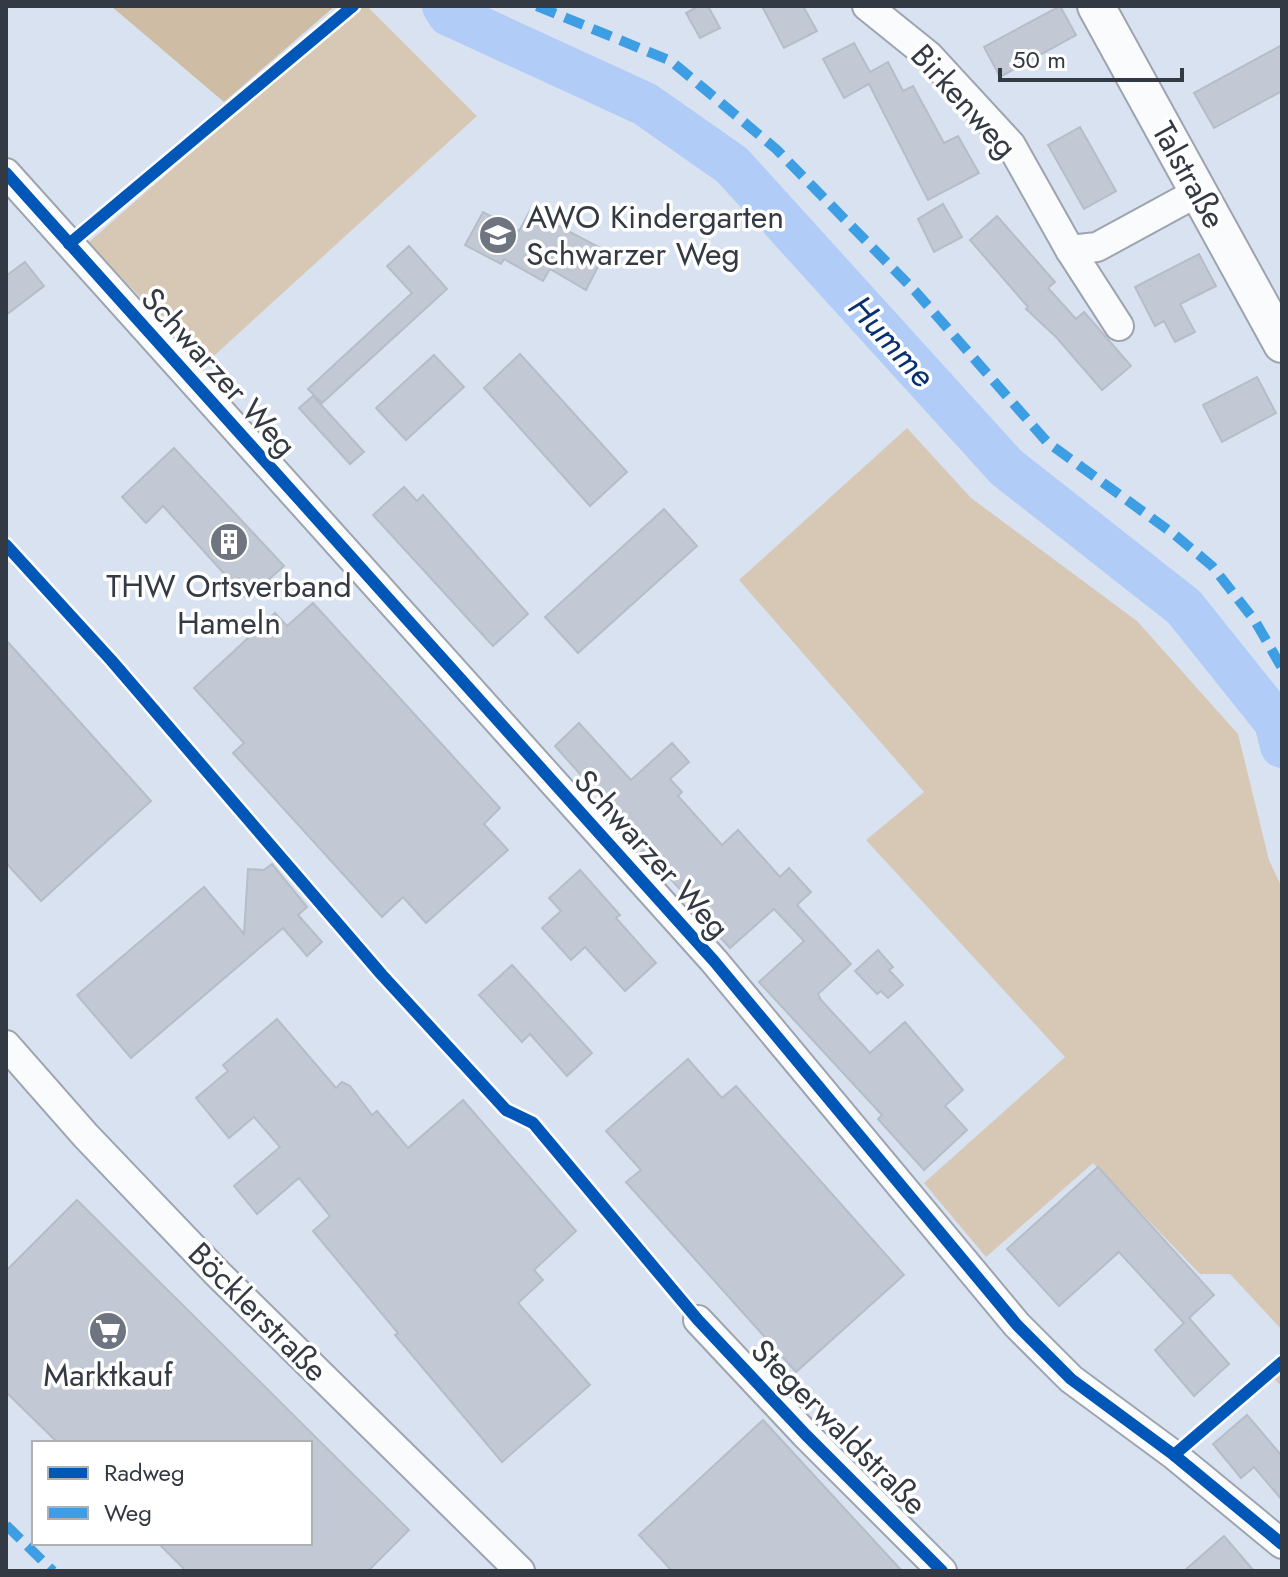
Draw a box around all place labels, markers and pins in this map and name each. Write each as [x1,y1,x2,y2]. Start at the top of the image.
place label: AWO Kindergarten Schwarzer Weg [526,194,784,277]
school or university icon: AWO Kindergarten Schwarzer Weg [477,214,519,256]
building icon: THW Ortsverband Hameln [208,521,250,563]
place label: THW Ortsverband Hameln [106,563,352,646]
supermarket icon: Marktkauf [87,1310,129,1352]
place label: Marktkauf [43,1352,174,1398]

